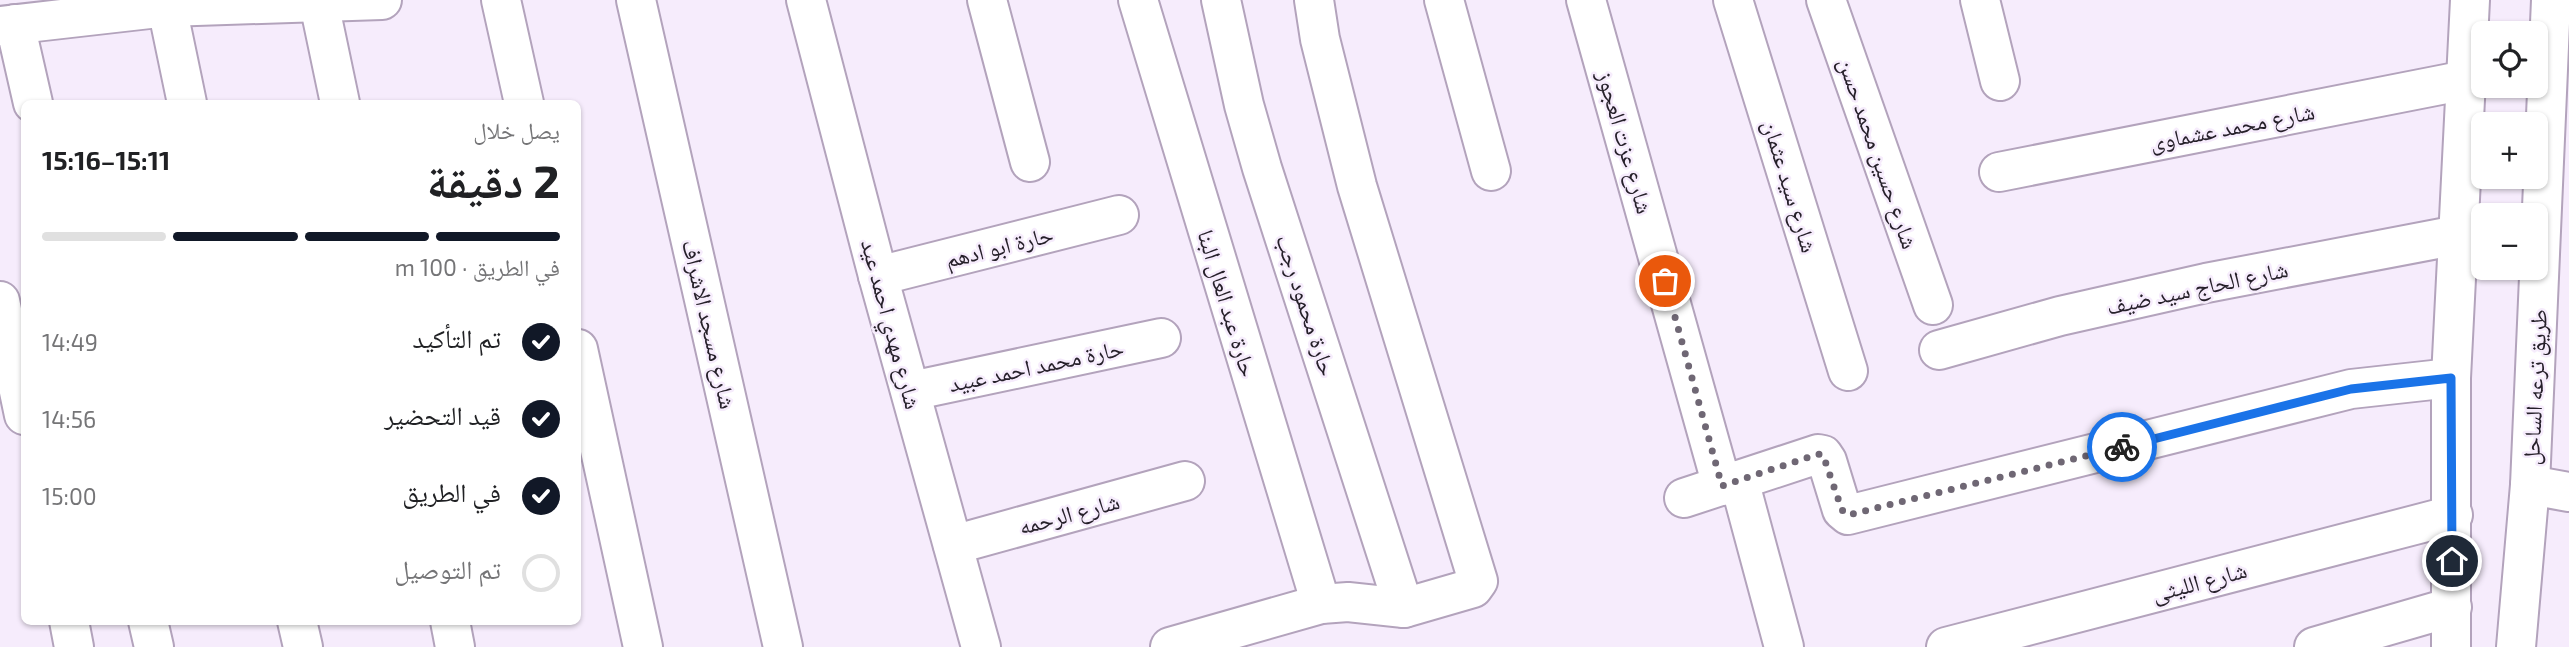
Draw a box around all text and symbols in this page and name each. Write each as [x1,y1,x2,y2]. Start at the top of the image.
map controls [2471,21,2548,280]
button: locate [2471,21,2548,98]
street label: شارع حسين محمد حسن [1831,54,1925,253]
street label: شارع عزت العجوز [1590,66,1660,217]
street label: شارع محمد عشماوى [2147,96,2317,158]
button: + [2471,112,2548,189]
text: يصل خلال [473,116,560,144]
street label: شارع سيد عثمان [1756,116,1824,256]
text: 15:11–15:16 [42,144,170,175]
text: 2 دقيقة [427,152,560,207]
button: − [2471,203,2548,280]
street label: حارة ابو ادهم [942,219,1057,276]
street label: حارة عبد العال البنا [1191,226,1264,380]
street label: حارة محمود رجب [1270,231,1343,379]
street label: شارع مهدي احمد عيد [850,236,928,414]
street label: شارع مسجد الاشراف [675,237,743,412]
pin [1635,251,1695,311]
text: في الطريق · 100 m [395,253,560,281]
street label: شارع الحاج سيد ضيف [2104,254,2291,322]
icon: bag [1646,262,1684,300]
street label: طريق ترعه الساحل [2516,308,2553,466]
text: تم التأكيد [412,322,501,353]
icon: check [522,323,560,361]
text: 14:49 [42,328,98,356]
street label: حارة محمد احمد عبيد [946,333,1126,398]
text: قيد التحضير [384,399,501,430]
icon: check [522,400,560,438]
text: 14:56 [42,405,96,433]
courier [2087,412,2157,482]
icon: bike [2103,428,2141,466]
text: في الطريق [402,476,501,507]
icon: check [522,477,560,515]
text: 15:00 [42,482,97,510]
street label: شارع الرحمه [1016,486,1123,542]
pin [2422,531,2482,591]
icon: home [2433,542,2471,580]
text: تم التوصيل [394,553,501,584]
street label: شارع الليثى [2148,555,2250,609]

